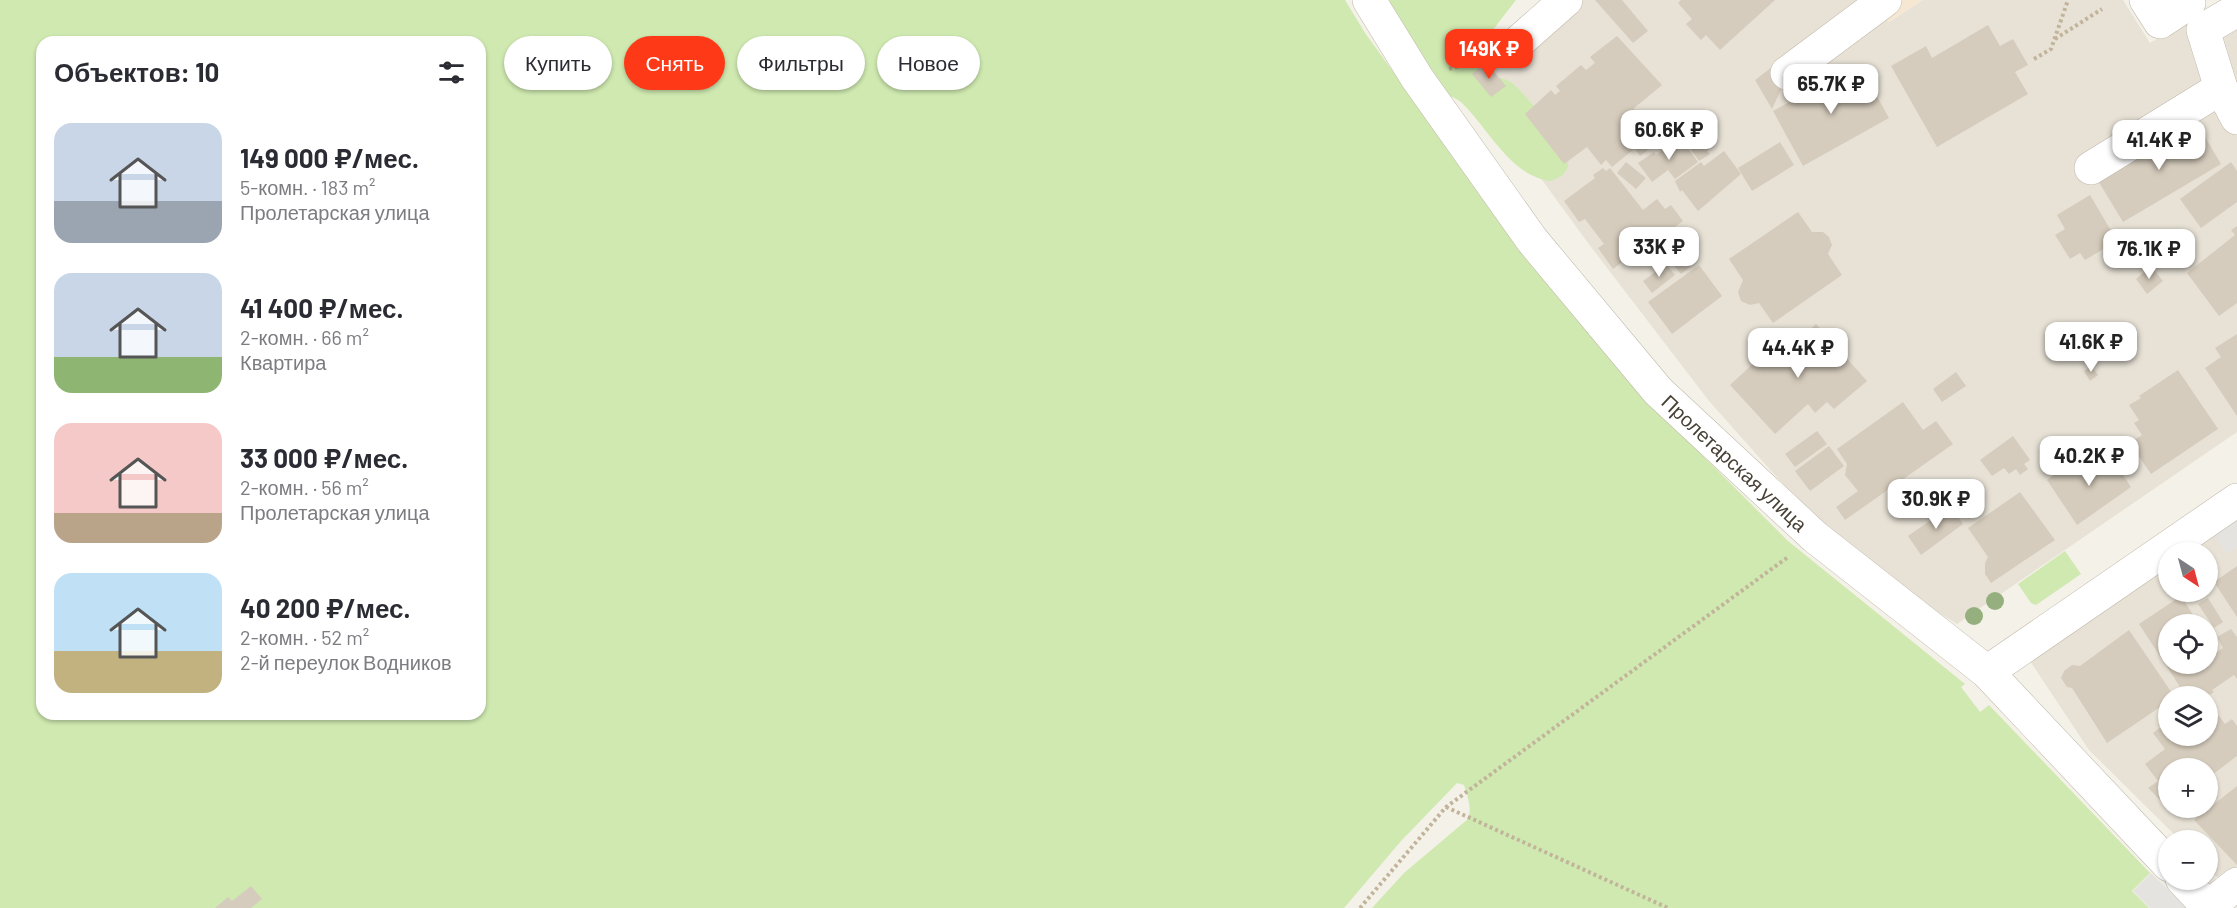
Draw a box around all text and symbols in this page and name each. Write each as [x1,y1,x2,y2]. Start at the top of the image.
pin: 149K ₽ [1440,29,1538,80]
chip: Купить [504,36,612,90]
chip: Снять [624,36,725,90]
chip: Фильтры [737,36,865,90]
chip: Новое [877,36,980,90]
text: 149K ₽ [1459,36,1519,60]
text: Объектов: 10 [54,56,219,87]
icon: filters [435,56,468,89]
pin: 65.7K ₽ [1776,64,1886,115]
text: 65.7K ₽ [1797,71,1865,95]
pin: 60.6K ₽ [1614,110,1724,161]
text: 60.6K ₽ [1635,117,1703,141]
pin: 41.4K ₽ [2104,120,2214,171]
text: 41.4K ₽ [2126,127,2192,151]
text: 149 000 ₽/мес. [240,142,419,173]
icon: home [102,147,174,219]
text: 5-комн. · 183 m² [240,175,376,199]
text: Пролетарская улица [240,200,430,224]
pin: 33K ₽ [1617,227,1701,278]
pin: 76.1K ₽ [2094,229,2204,280]
text: 33K ₽ [1633,234,1685,258]
text: 76.1K ₽ [2117,236,2181,260]
text: 41 400 ₽/мес. [240,292,404,323]
icon: home [102,297,174,369]
pin: 41.6K ₽ [2036,322,2146,373]
text: 2-комн. · 66 m² [240,325,369,349]
pin: 44.4K ₽ [1743,328,1853,379]
text: 41.6K ₽ [2059,329,2123,353]
text: 44.4K ₽ [1762,335,1834,359]
text: Квартира [240,350,326,374]
street label: Пролетарская улица [1657,389,1813,537]
pin: 40.2K ₽ [2034,436,2144,487]
text: 33 000 ₽/мес. [240,442,408,473]
text: 40.2K ₽ [2054,443,2124,467]
icon: home [102,447,174,519]
text: 2-комн. · 56 m² [240,475,369,499]
pin: 30.9K ₽ [1881,479,1991,530]
text: 30.9K ₽ [1902,486,1970,510]
text: Пролетарская улица [240,500,430,524]
north arrow [2158,542,2218,602]
map controls [2158,542,2218,890]
text: 40 200 ₽/мес. [240,592,411,623]
icon: home [102,597,174,669]
button: locate [2158,614,2218,674]
text: 2-комн. · 52 m² [240,625,369,649]
text: 2-й переулок Водников [240,650,452,674]
button: layers [2158,686,2218,746]
button: + [2158,758,2218,818]
button: − [2158,830,2218,890]

